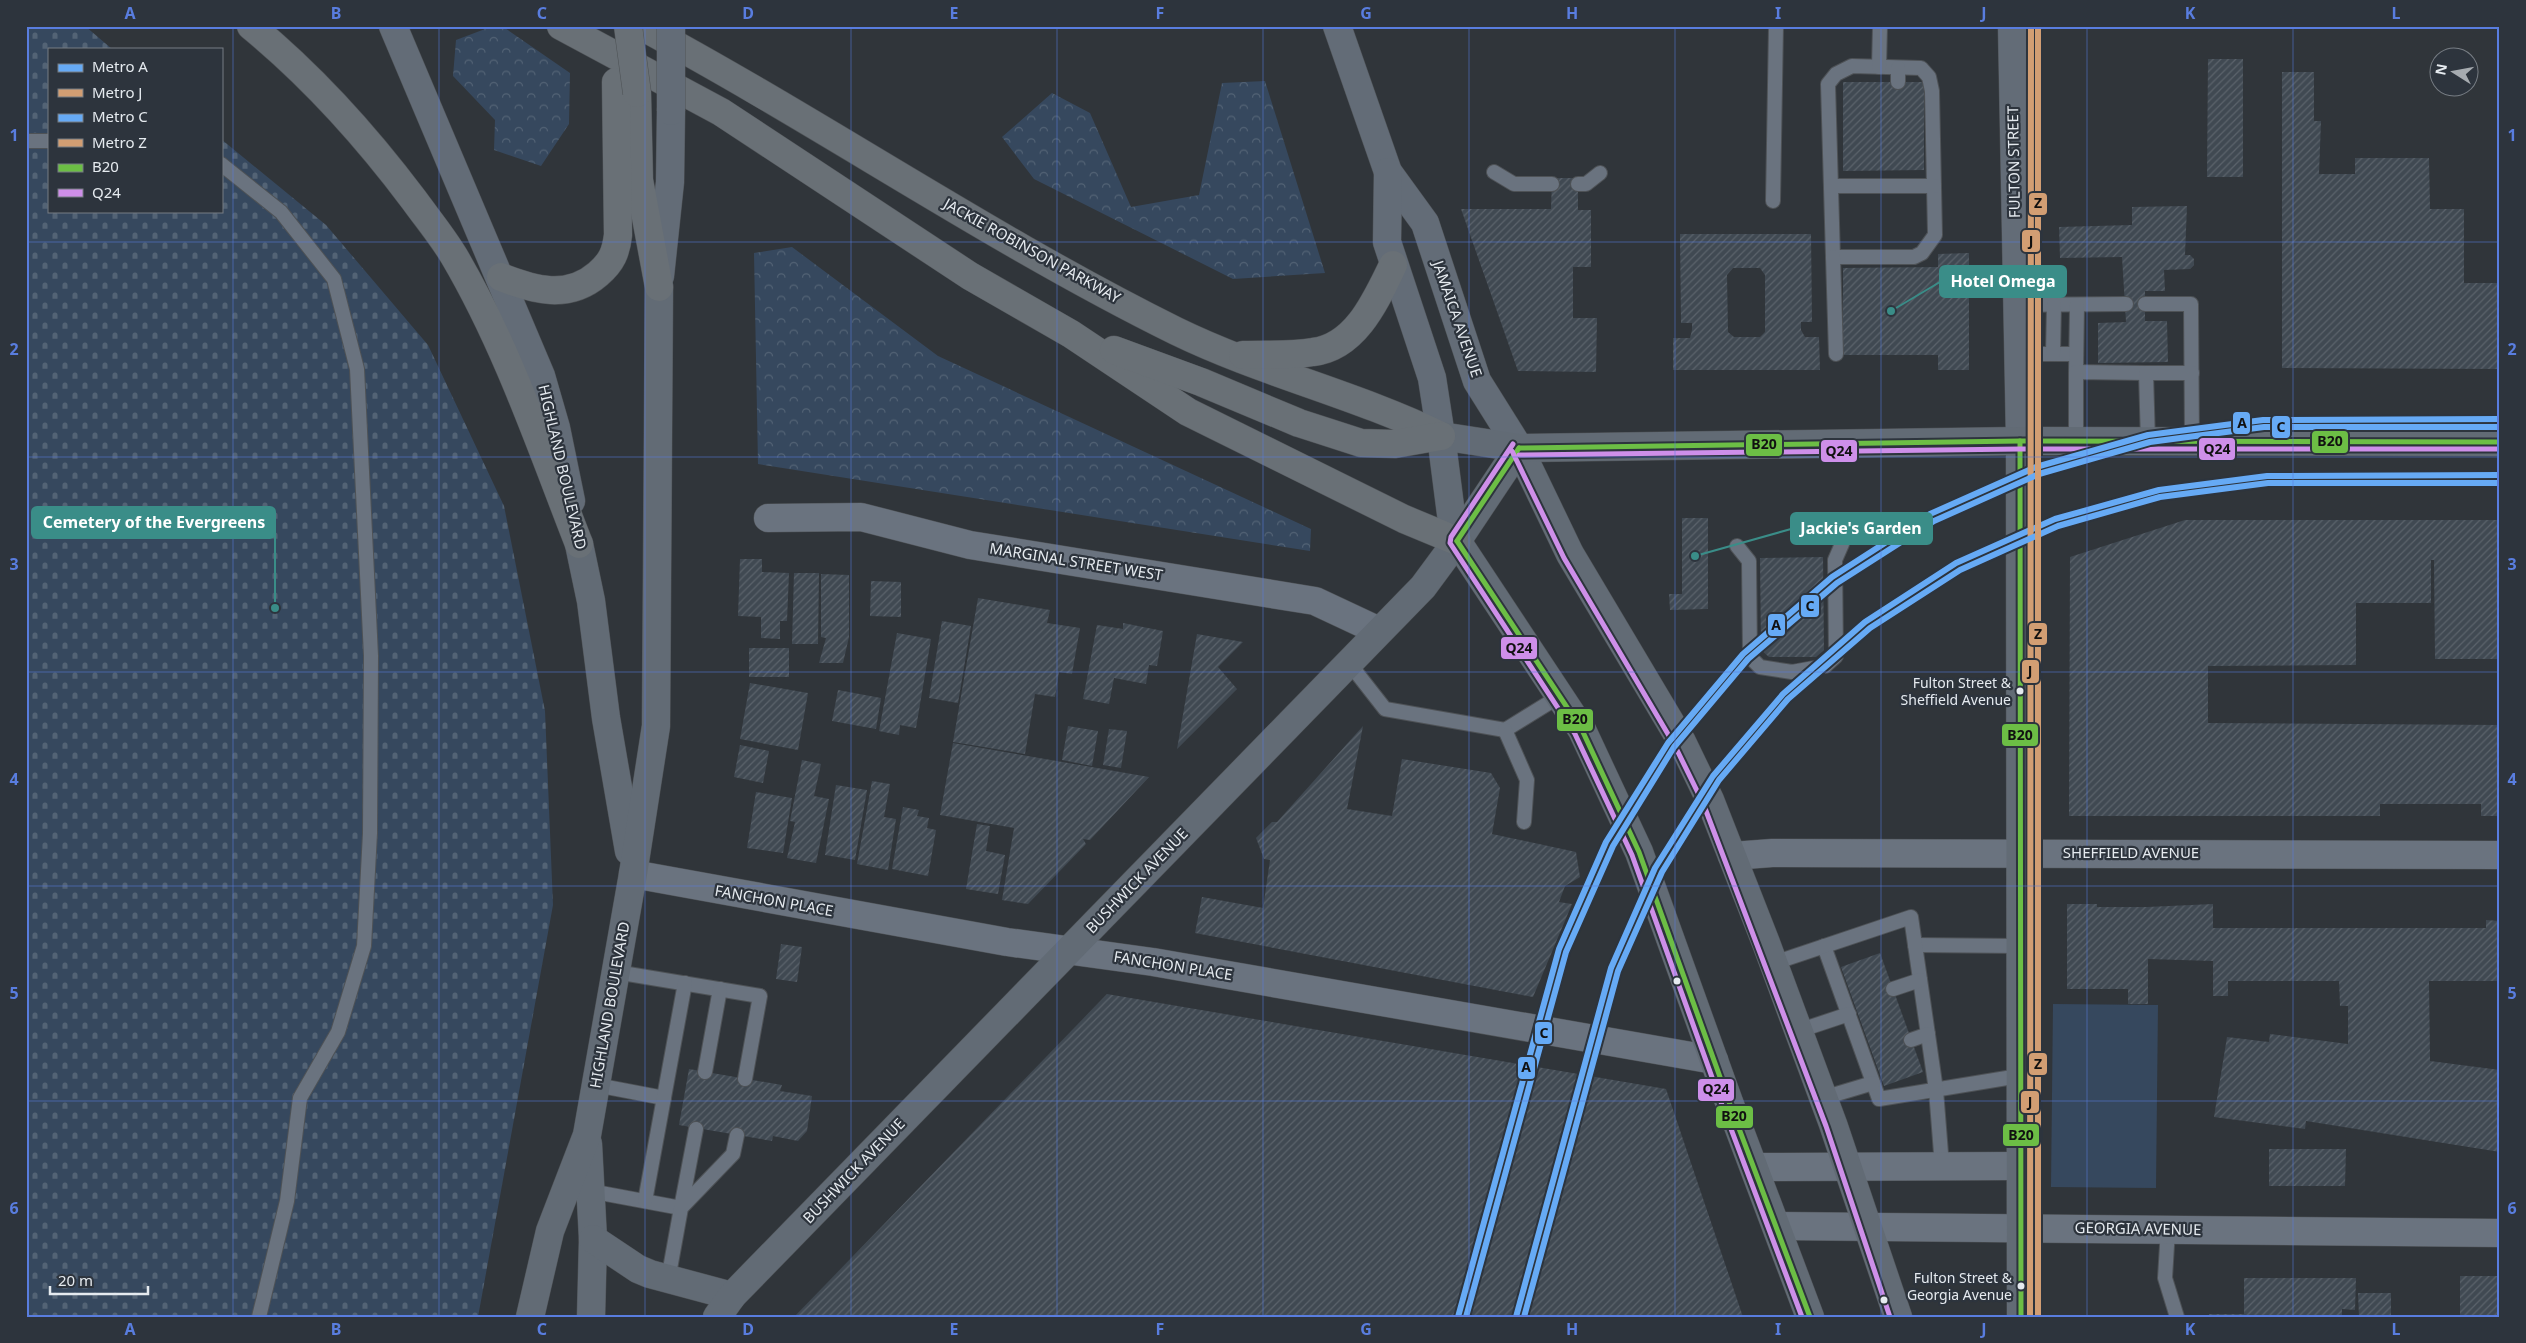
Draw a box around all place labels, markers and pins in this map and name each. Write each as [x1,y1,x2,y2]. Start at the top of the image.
callout: Hotel Omega [1940,266,2066,297]
callout: Cemetery of the Evergreens [32,507,275,538]
callout: Jackie's Garden [1791,513,1932,544]
place label: Fulton Street & Sheffield Avenue [1901,673,2012,709]
marker: Fulton Street & Sheffield Avenue [2015,686,2025,696]
unlabelled marker [1672,976,1682,986]
place label: Fulton Street & Georgia Avenue [1907,1268,2013,1304]
marker: Fulton Street & Georgia Avenue [2016,1281,2026,1291]
unlabelled marker [1879,1295,1889,1305]

